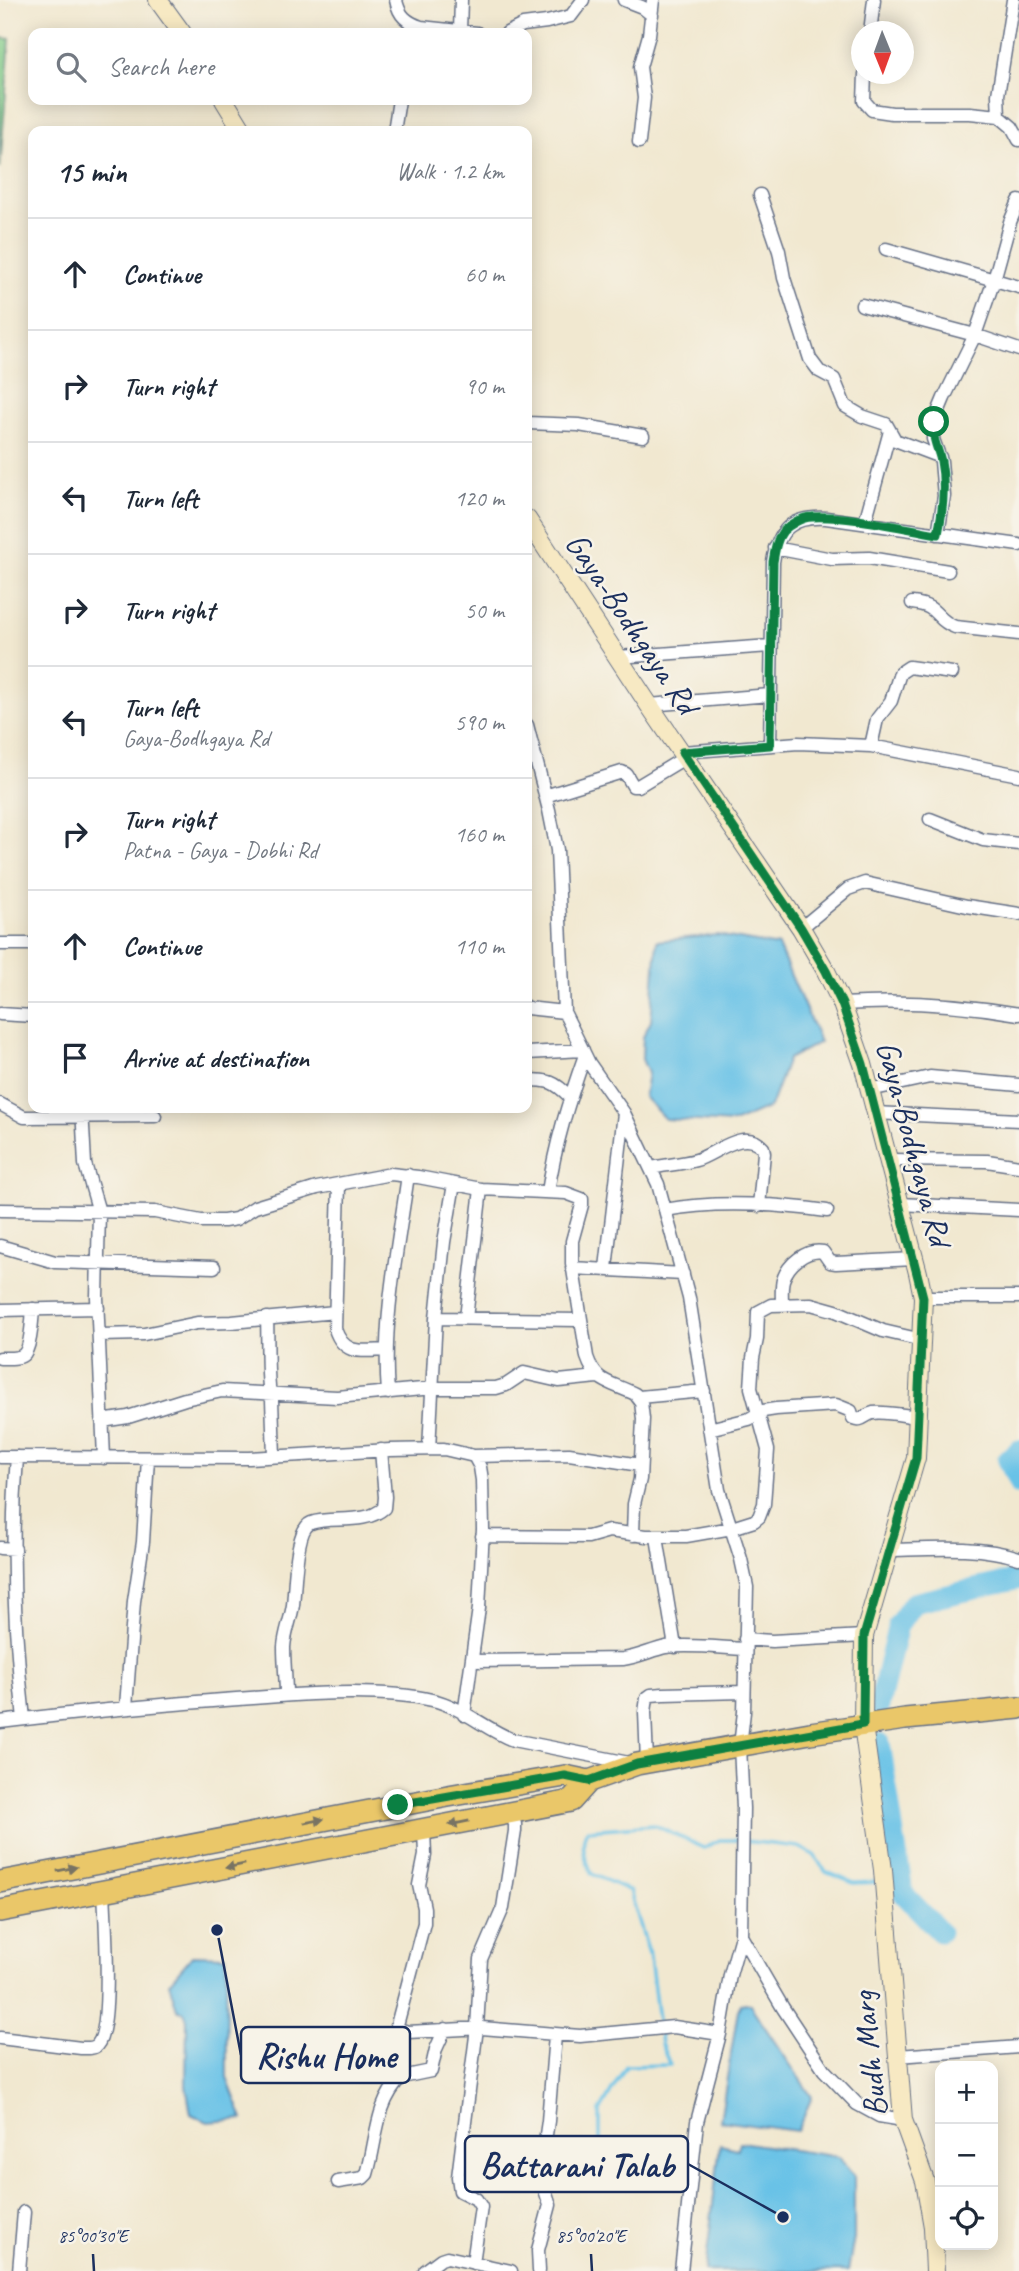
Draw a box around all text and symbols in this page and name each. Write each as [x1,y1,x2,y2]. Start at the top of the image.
north arrow [851,21,914,84]
search box [28,28,532,105]
icon: search [52,48,90,86]
text: Search here [108,50,214,83]
text: 15 min [56,153,127,191]
text: Walk · 1.2 km [396,157,504,186]
icon: ahead [56,255,94,293]
text: Continue [123,258,201,291]
text: 60 m [465,260,504,289]
icon: right [56,367,94,405]
text: Turn right [123,370,214,403]
text: 90 m [465,372,504,401]
route start [918,406,949,437]
icon: left [56,479,94,517]
text: Turn left [123,482,198,515]
text: 120 m [455,484,504,513]
street label: Gaya-Bodhgaya Rd [556,524,711,726]
icon: right [56,591,94,629]
text: Turn right [123,594,214,627]
text: 50 m [465,596,504,625]
text: Turn left [123,691,198,724]
icon: left [56,703,94,741]
text: 590 m [455,708,504,737]
text: Gaya-Bodhgaya Rd [123,724,269,753]
text: Turn right [123,803,214,836]
icon: right [56,815,94,853]
text: 160 m [455,820,504,849]
text: Patna - Gaya - Dobhi Rd [123,836,318,865]
icon: ahead [56,927,94,965]
text: Continue [123,930,201,963]
text: 110 m [455,932,504,961]
street label: Gaya-Bodhgaya Rd [867,1036,963,1255]
icon: arrive [56,1039,94,1077]
text: Arrive at destination [123,1042,309,1075]
route end [382,1789,413,1820]
one-way arrow [303,1815,325,1826]
one-way arrow [448,1818,470,1829]
one-way arrow [224,1861,246,1872]
one-way arrow [56,1863,78,1874]
street label: Budh Marg [841,1988,896,2119]
callout: Rishu Home [241,2027,410,2083]
text: Rishu Home [256,2034,399,2079]
map controls [935,2061,998,2250]
button: + [935,2061,998,2124]
button: − [935,2124,998,2187]
callout: Battarani Talab [465,2136,688,2192]
text: Battarani Talab [480,2143,677,2188]
button: locate [935,2187,998,2250]
text: 85°00'30"E [58,2225,130,2247]
text: 85°00'20"E [556,2225,628,2247]

